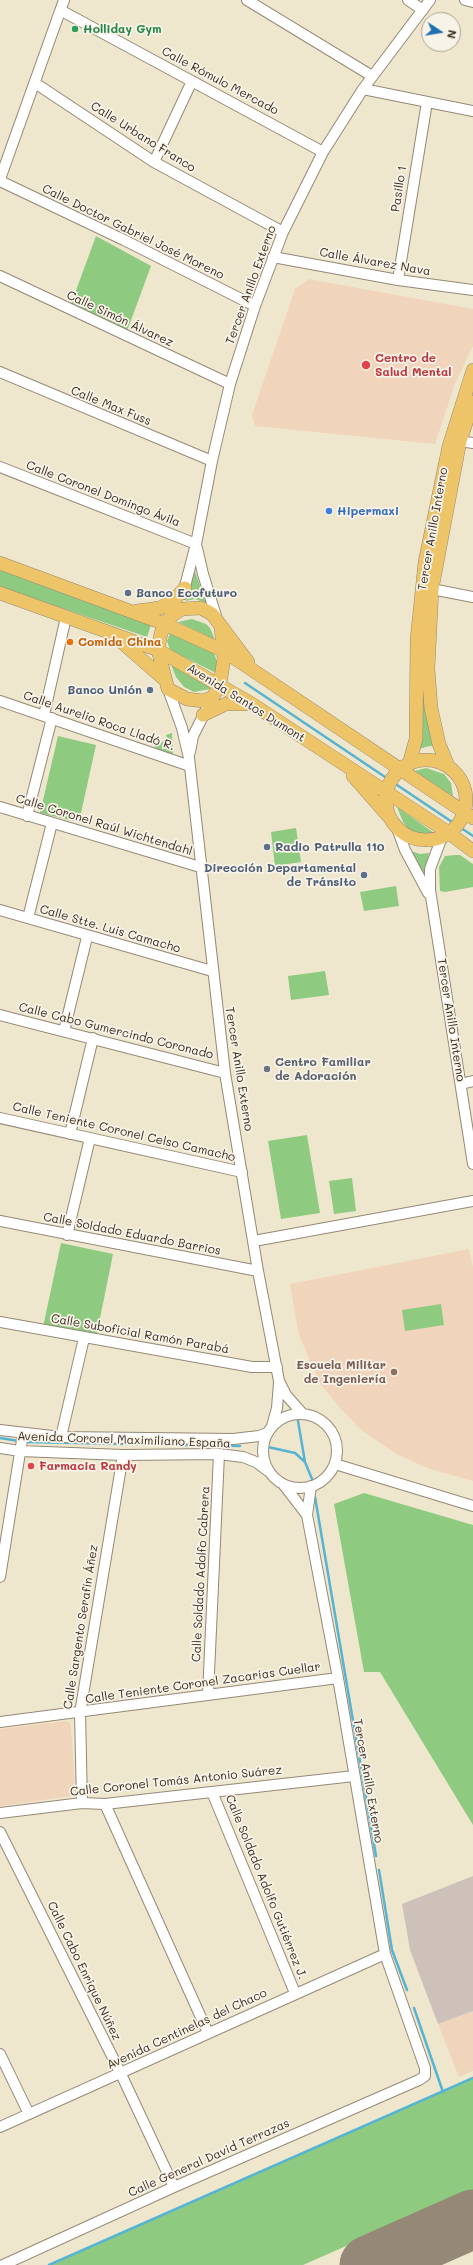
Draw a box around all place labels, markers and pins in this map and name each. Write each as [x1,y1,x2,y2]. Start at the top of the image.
place label: Holliday Gym [83,22,162,36]
marker: Holliday Gym [70,24,80,34]
place label: Centro de Salud Mental [375,351,452,379]
marker: Centro de Salud Mental [360,359,372,371]
place label: Hipermaxi [337,504,399,518]
marker: Hipermaxi [324,506,334,516]
place label: Banco Ecofuturo [136,586,237,600]
marker: Banco Ecofuturo [123,588,133,598]
place label: Comida China [78,635,161,649]
marker: Comida China [65,637,75,647]
place label: Banco Unión [67,683,142,697]
marker: Banco Unión [145,685,155,695]
place label: Radio Patrulla 110 [275,840,384,854]
marker: Radio Patrulla 110 [262,842,272,852]
place label: Dirección Departamental de Tránsito [204,861,356,889]
marker: Dirección Departamental de Tránsito [359,870,369,880]
place label: Centro Familiar de Adoración [275,1055,371,1083]
marker: Centro Familiar de Adoración [262,1064,272,1074]
place label: Escuela Militar de Ingeniería [296,1358,386,1386]
marker: Escuela Militar de Ingeniería [389,1367,399,1377]
place label: Farmacia Randy [39,1459,137,1473]
marker: Farmacia Randy [26,1461,36,1471]

